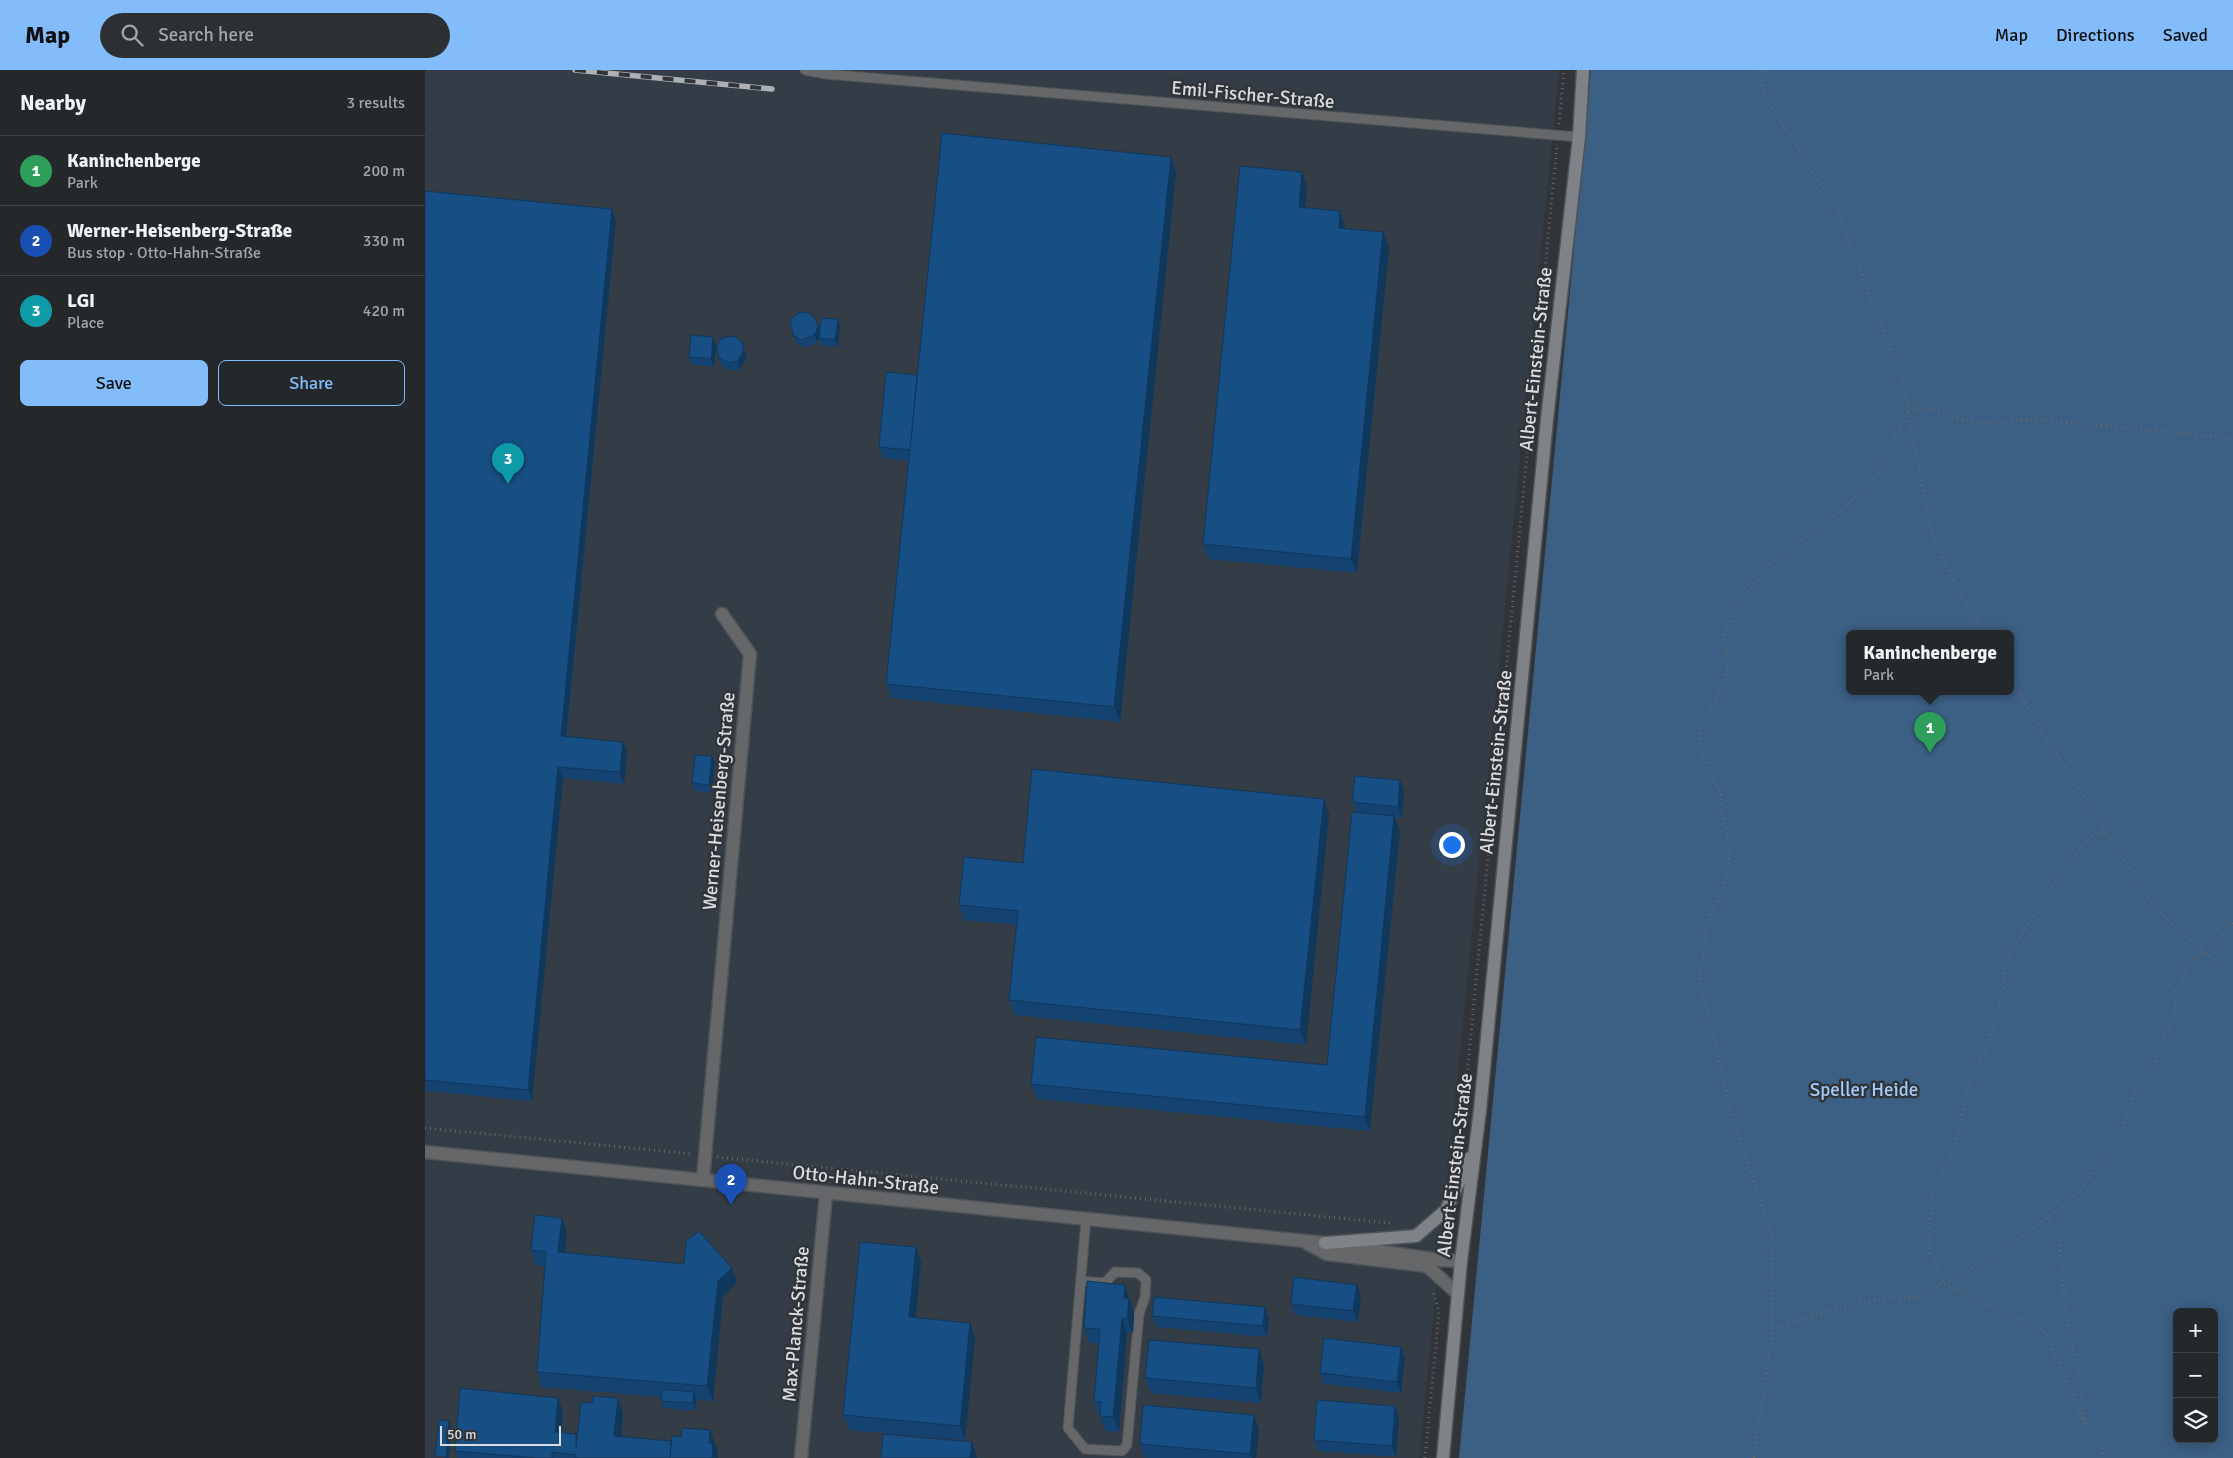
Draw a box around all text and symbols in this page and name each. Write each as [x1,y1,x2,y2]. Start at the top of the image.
search box [100,13,450,58]
text: Map [25,20,70,50]
icon: search [118,21,146,49]
text: Search here [158,23,254,47]
text: Map [1995,24,2028,46]
text: Directions [2056,24,2135,46]
text: Saved [2163,24,2208,46]
street label: Emil-Fischer-Straße [1170,76,1336,114]
text: Nearby [20,90,86,116]
text: 3 results [346,93,405,113]
text: Kaninchenberge [67,149,201,173]
text: 1 [32,161,40,181]
text: 200 m [363,161,405,181]
text: Park [67,173,98,193]
text: Werner-Heisenberg-Straße [67,219,292,243]
text: 2 [32,231,40,251]
text: 330 m [363,231,405,251]
text: Bus stop · Otto-Hahn-Straße [67,243,261,263]
street label: Albert-Einstein-Straße [1514,266,1558,452]
text: LGI [67,289,95,313]
text: 3 [32,301,40,321]
text: 420 m [363,301,405,321]
text: Place [67,313,104,333]
button: Save [20,360,208,406]
button: Share [218,360,405,406]
pin: 3 [492,443,524,484]
popup [1846,630,2014,695]
text: Kaninchenberge [1863,641,1997,665]
text: Park [1863,665,1894,685]
street label: Albert-Einstein-Straße [1474,669,1518,855]
street label: Werner-Heisenberg-Straße [697,691,741,911]
pin: 1 [1914,712,1946,753]
your location [1439,832,1465,858]
street label: Albert-Einstein-Straße [1432,1072,1478,1258]
park label: Speller Heide [1810,1078,1918,1102]
street label: Otto-Hahn-Straße [791,1160,940,1200]
pin: 2 [715,1164,747,1205]
street label: Max-Planck-Straße [777,1245,815,1403]
map controls [2173,1308,2218,1443]
button: + [2173,1308,2218,1353]
button: − [2173,1353,2218,1398]
button: layers [2173,1398,2218,1443]
scale bar [440,1423,561,1446]
text: 50 m [447,1426,476,1443]

